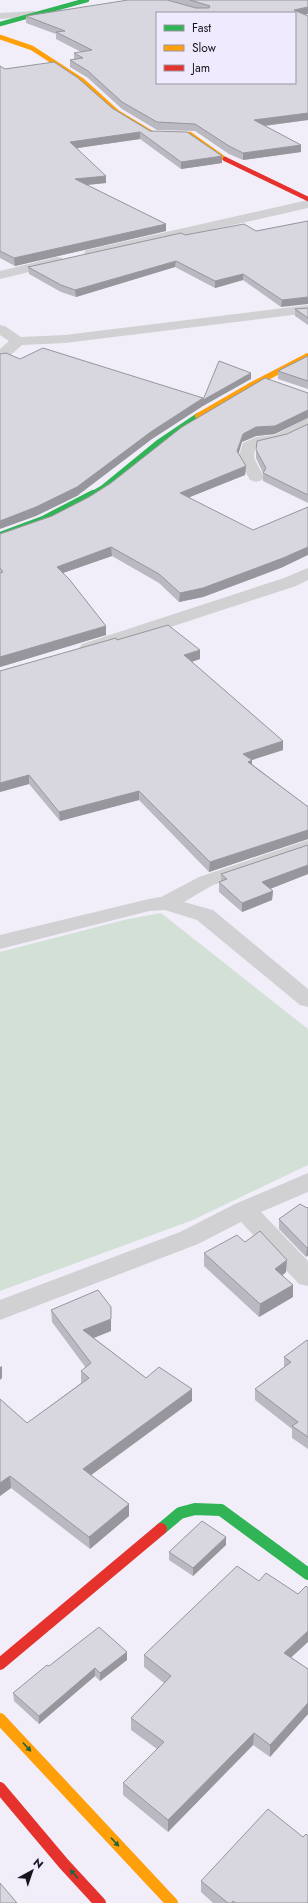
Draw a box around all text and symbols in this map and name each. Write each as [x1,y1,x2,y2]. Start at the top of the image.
legend [156,12,296,84]
text: Fast [192,19,211,37]
text: Slow [192,39,217,57]
text: Jam [190,59,210,77]
one-way arrow [22,1742,31,1752]
one-way arrow [111,1837,120,1847]
north arrow [12,1851,52,1891]
text: N [30,1854,47,1872]
one-way arrow [69,1869,78,1880]

